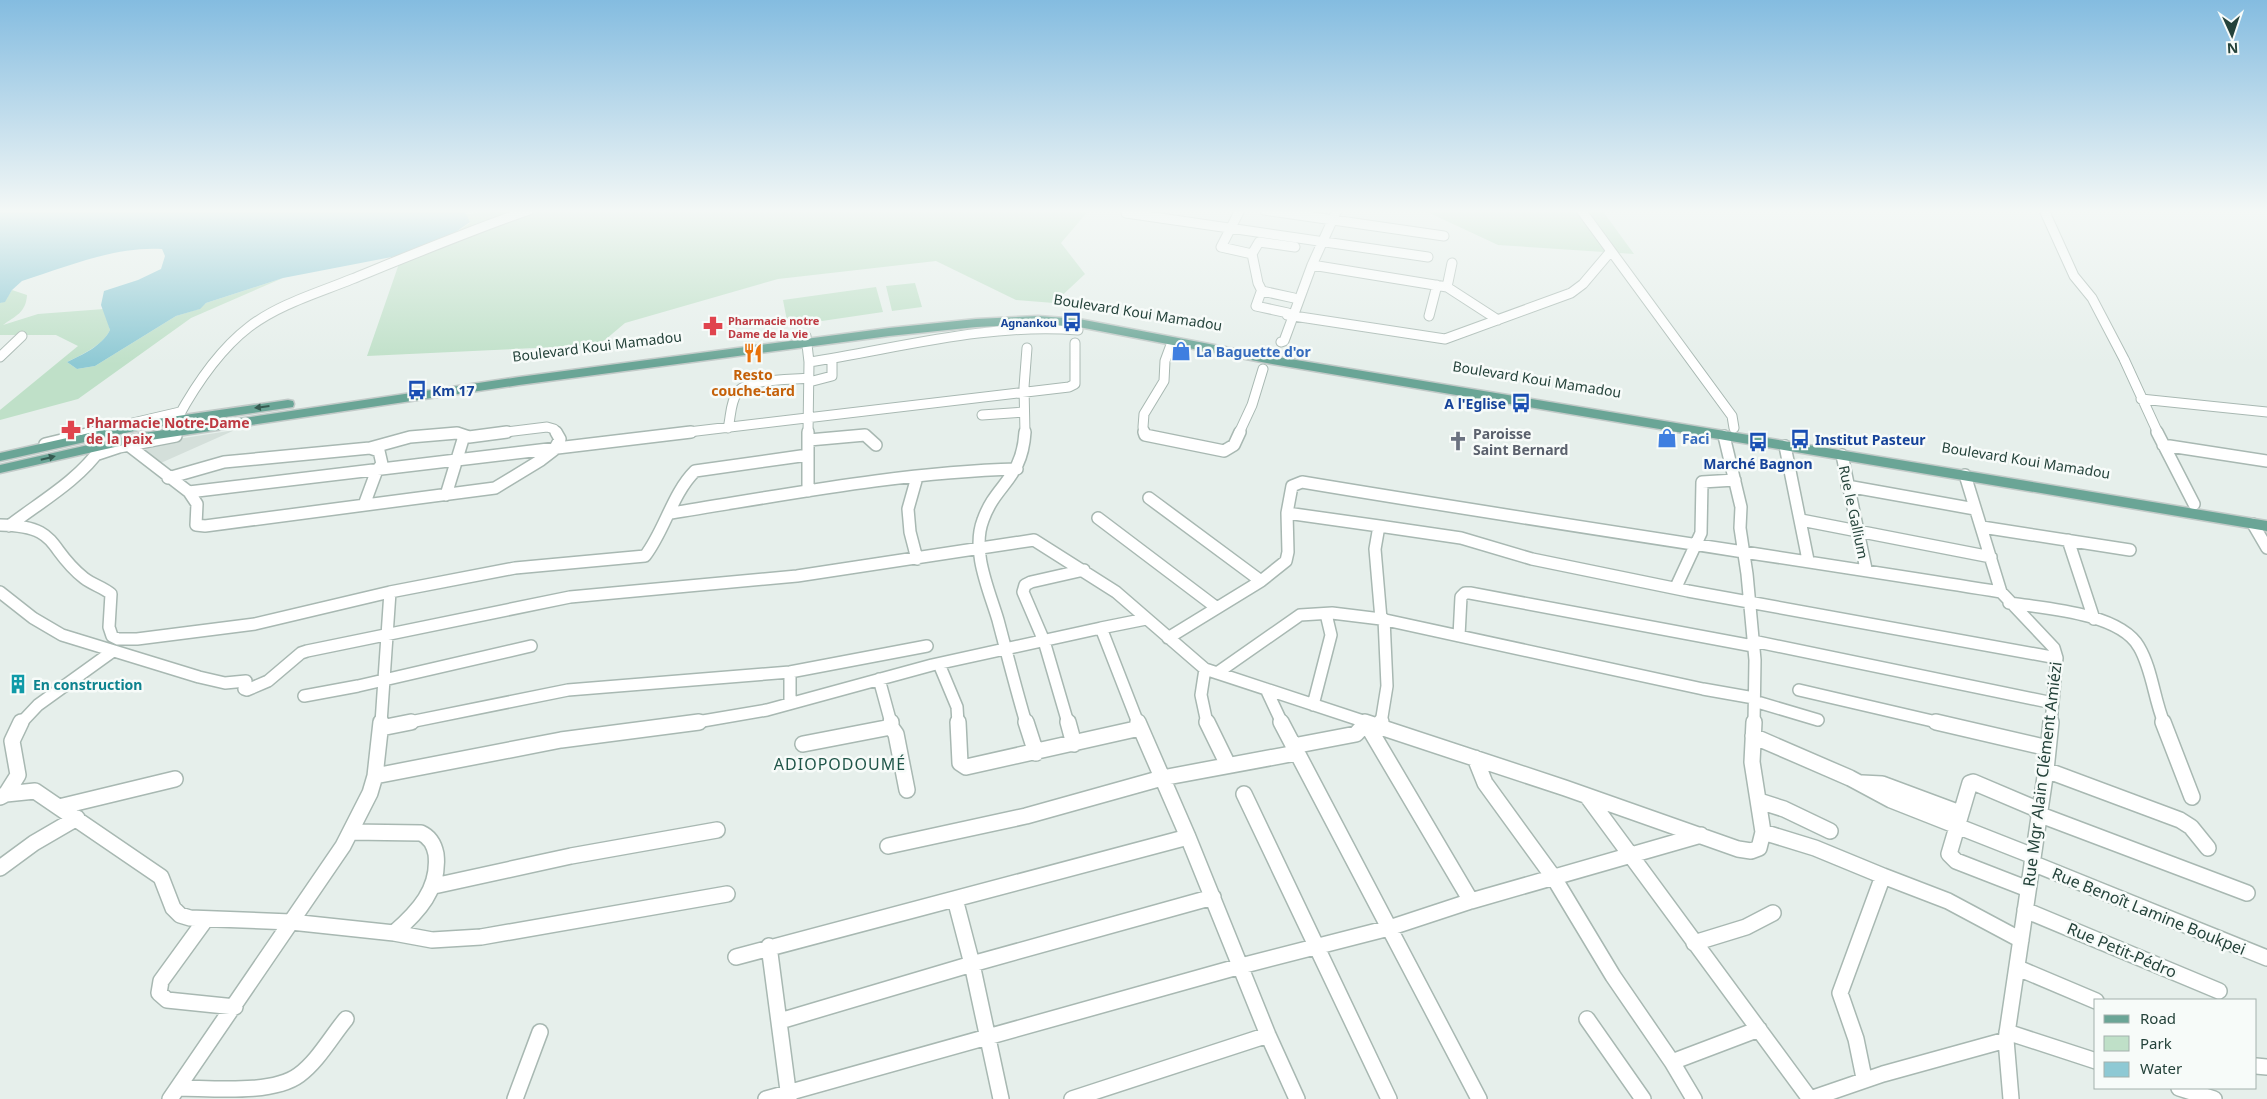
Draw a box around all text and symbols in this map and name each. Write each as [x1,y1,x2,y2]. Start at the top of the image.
north arrow [2207,10,2257,60]
text: N [2227,39,2239,58]
street label: Boulevard Koui Mamadou [1052,289,1224,335]
bus stop icon: Agnankou [1061,311,1083,333]
place label: Pharmacie notre Dame de la vie [728,313,820,341]
pharmacy icon: Pharmacie notre Dame de la vie [702,315,724,337]
place label: Agnankou [1001,315,1057,330]
street label: Boulevard Koui Mamadou [511,326,683,366]
shop icon: La Baguette d'or [1170,340,1192,362]
restaurant icon: Resto couche-tard [742,342,764,364]
place label: La Baguette d'or [1196,342,1311,361]
street label: Boulevard Koui Mamadou [1451,356,1623,402]
place label: Resto couche-tard [711,365,795,400]
bus stop icon: Km 17 [406,379,428,401]
place label: Km 17 [432,381,475,400]
bus stop icon: A l'Eglise [1510,392,1532,414]
place label: A l'Eglise [1444,394,1506,413]
one-way arrow [253,403,269,411]
place label: Pharmacie Notre-Dame de la paix [86,413,250,448]
pharmacy icon: Pharmacie Notre-Dame de la paix [60,419,82,441]
place label: Paroisse Saint Bernard [1473,424,1568,459]
shop icon: Faci [1656,427,1678,449]
bus stop icon: Institut Pasteur [1789,428,1811,450]
place label: Faci [1682,429,1709,448]
church icon: Paroisse Saint Bernard [1447,430,1469,452]
place label: Institut Pasteur [1815,430,1926,449]
bus stop icon: Marché Bagnon [1747,431,1769,453]
street label: Boulevard Koui Mamadou [1940,437,2112,483]
one-way arrow [40,454,55,462]
place label: Marché Bagnon [1703,454,1813,473]
street label: Rue le Gallium [1835,464,1873,560]
street label: Rue Mgr Alain Clément Amiézi [2017,660,2067,888]
building icon: En construction [7,673,29,695]
place label: En construction [33,675,142,694]
district label: ADIOPODOUMÉ [774,753,906,775]
street label: Rue Benoît Lamine Boukpei [2049,862,2249,960]
street label: Rue Petit-Pédro [2064,917,2180,983]
legend [2094,999,2257,1089]
text: Road [2140,1008,2176,1028]
text: Park [2140,1033,2172,1053]
text: Water [2140,1058,2182,1078]

